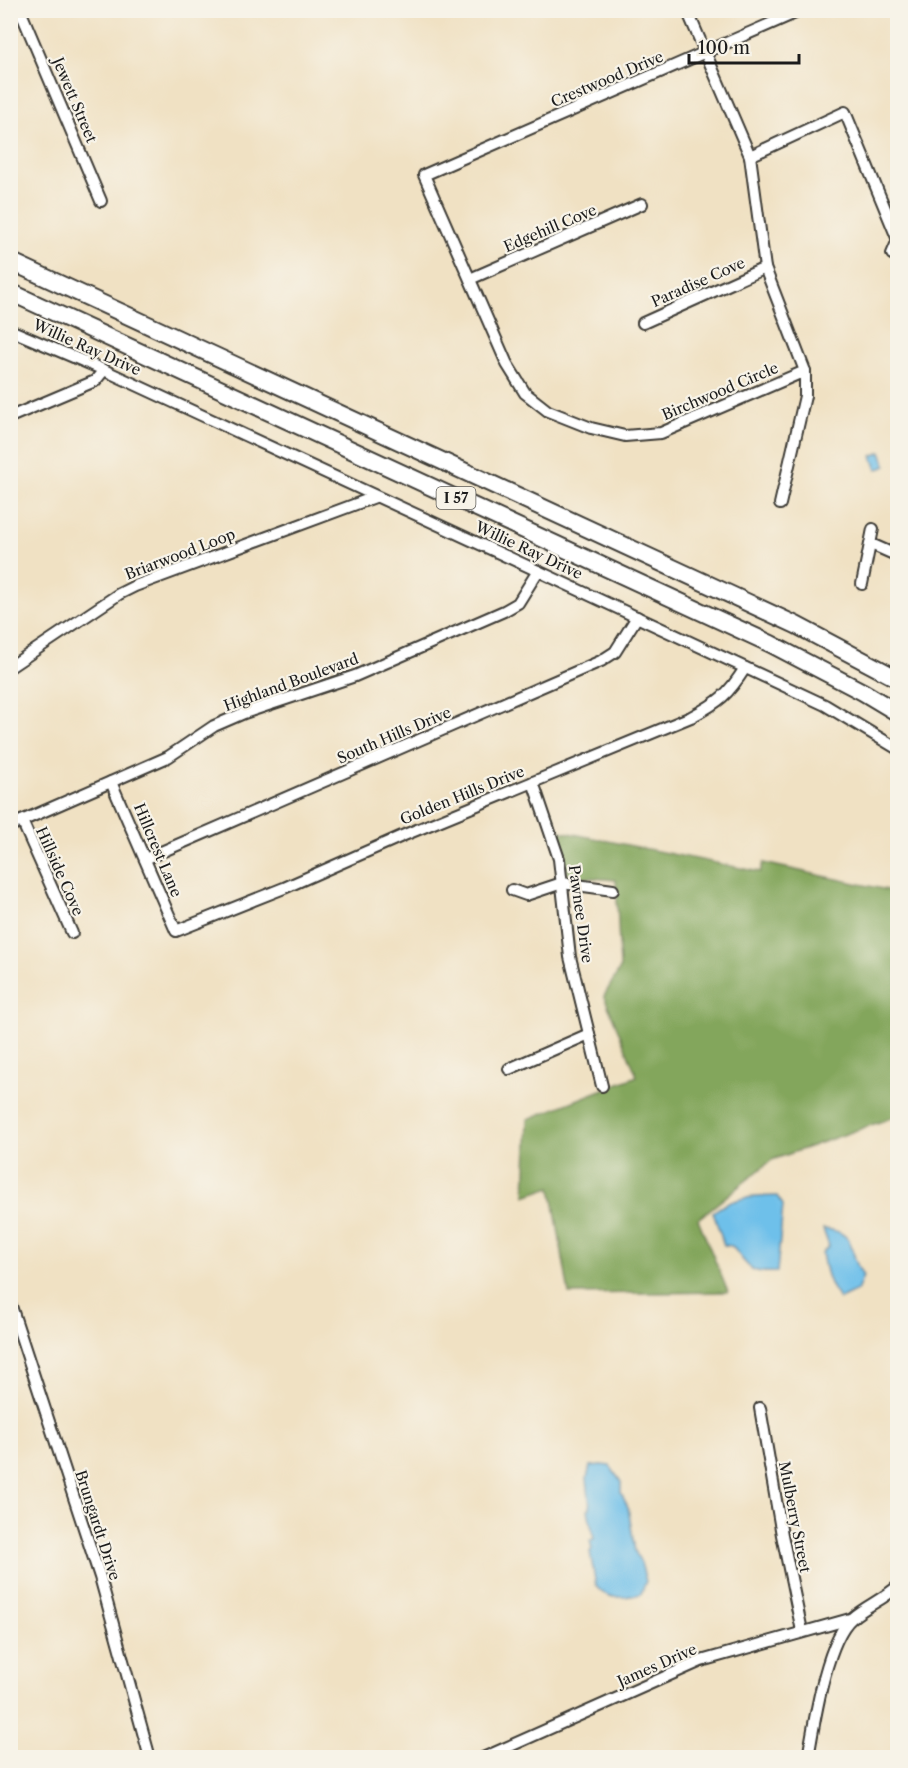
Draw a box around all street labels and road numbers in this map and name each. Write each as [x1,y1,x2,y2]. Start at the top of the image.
street label: Crestwood Drive [548,47,666,111]
street label: Jewett Street [48,53,102,146]
street label: Edgehill Cove [501,200,599,256]
street label: Paradise Cove [648,253,748,311]
street label: Willie Ray Drive [29,314,144,379]
street label: Birchwood Circle [659,358,781,424]
road number: I 57 [436,487,476,509]
street label: Willie Ray Drive [471,516,586,583]
street label: Briarwood Loop [122,524,238,584]
street label: Highland Boulevard [221,649,361,715]
street label: South Hills Drive [334,702,454,768]
street label: Golden Hills Drive [397,761,527,829]
street label: Hillcrest Lane [130,800,186,900]
street label: Hillside Cove [32,824,88,918]
street label: Pawnee Drive [565,864,597,964]
street label: Mulberry Street [775,1460,815,1575]
street label: Brungardt Drive [71,1468,125,1582]
street label: James Drive [613,1639,700,1692]

